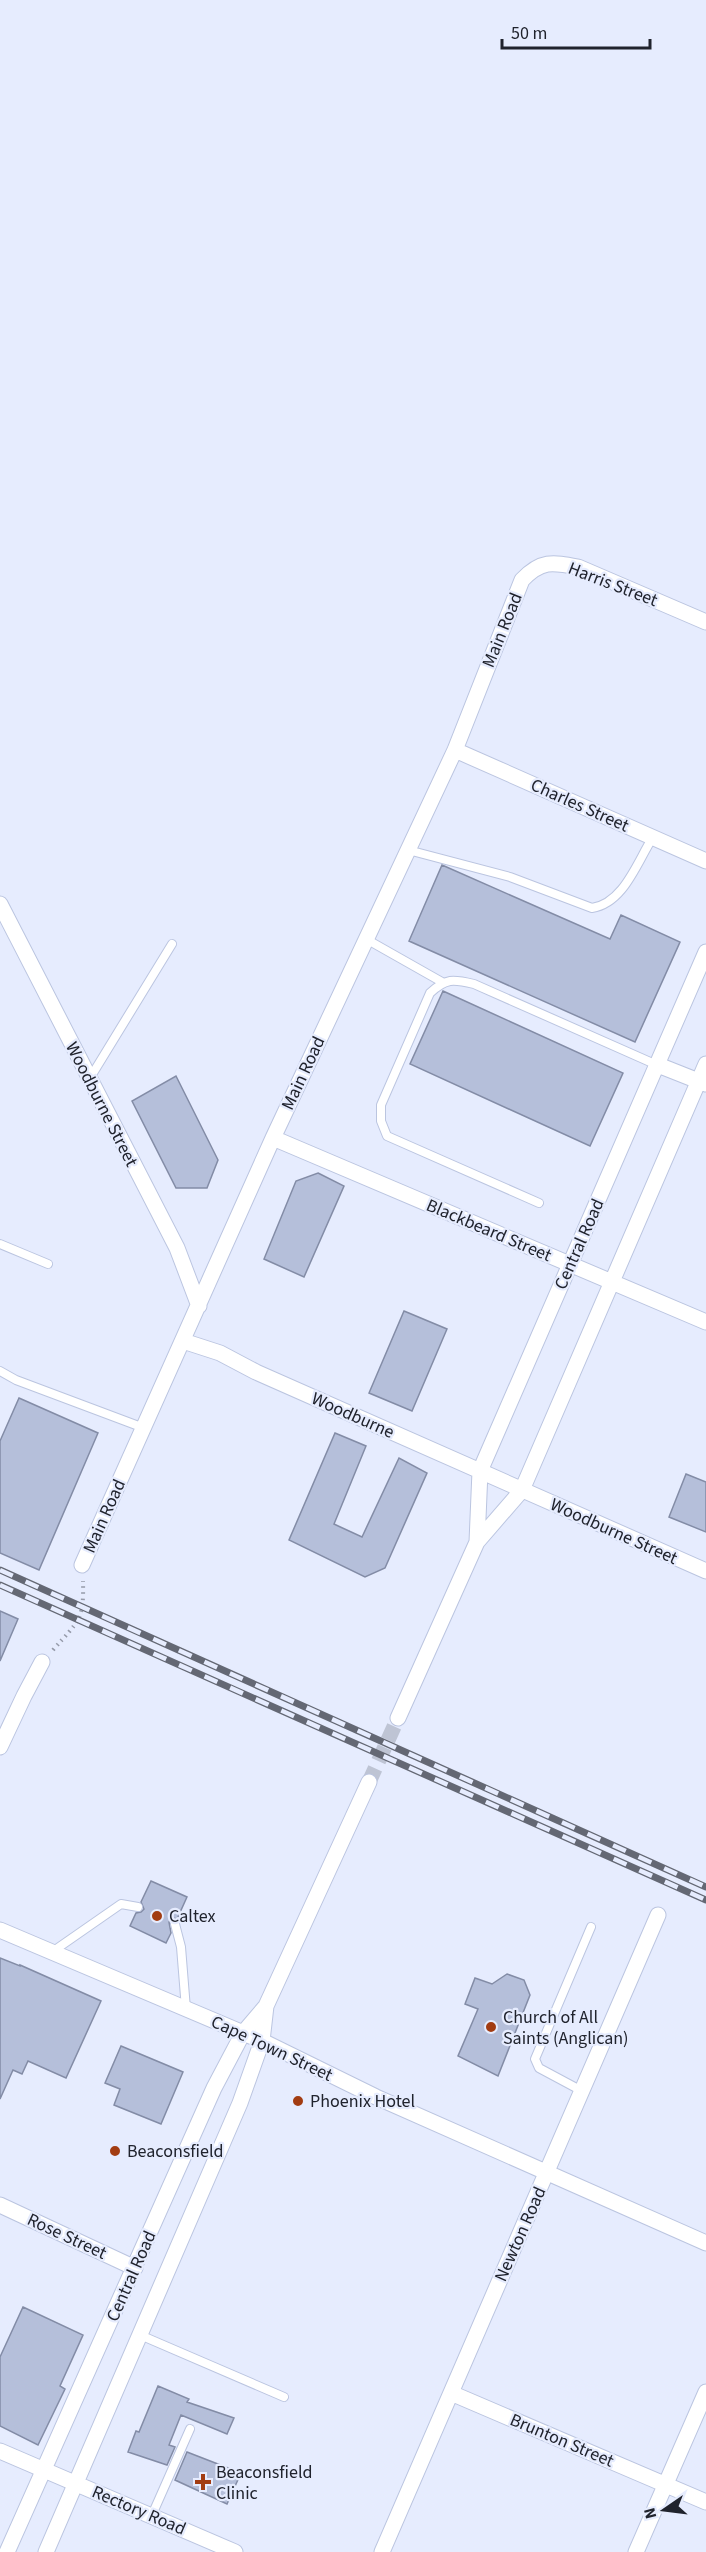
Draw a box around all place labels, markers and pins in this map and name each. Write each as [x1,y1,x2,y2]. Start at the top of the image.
place label: Caltex [169,1904,216,1929]
marker: Caltex [150,1909,164,1923]
place label: Church of All Saints (Anglican) [503,2005,629,2051]
marker: Church of All Saints (Anglican) [484,2020,498,2034]
place label: Phoenix Hotel [310,2089,415,2114]
marker: Phoenix Hotel [291,2094,305,2108]
place label: Beaconsfield [127,2139,224,2164]
marker: Beaconsfield [108,2144,122,2158]
place label: Beaconsfield Clinic [216,2460,313,2506]
marker: Beaconsfield Clinic [194,2473,212,2491]

